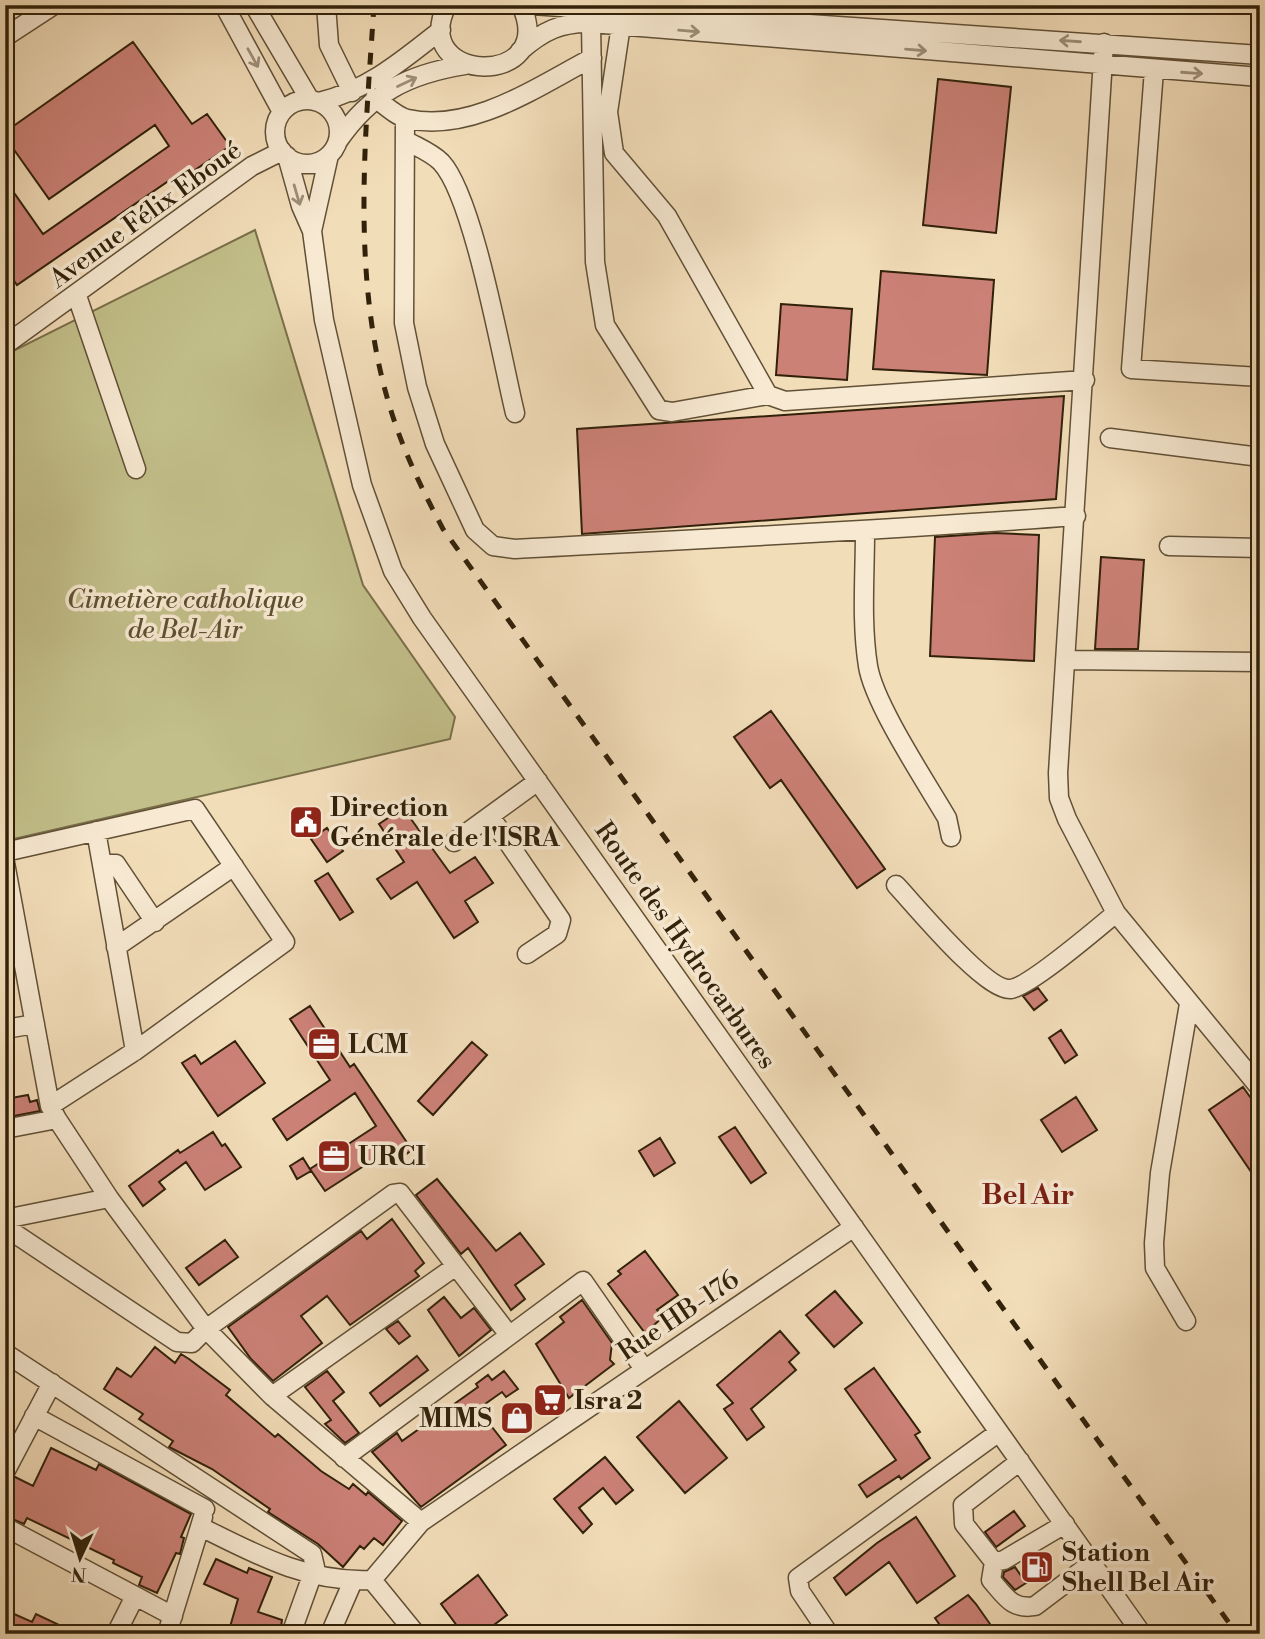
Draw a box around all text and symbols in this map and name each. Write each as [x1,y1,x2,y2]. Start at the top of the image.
one-way arrow [678,25,700,38]
one-way arrow [1058,34,1081,47]
one-way arrow [904,44,927,57]
one-way arrow [246,48,260,68]
one-way arrow [1180,67,1202,80]
one-way arrow [396,75,417,88]
street label: Avenue Félix Eboué [42,134,248,296]
one-way arrow [292,183,305,205]
park label: Cimetière catholique de Bel-Air [67,584,303,646]
place label: Direction Générale de l'ISRA [330,792,560,854]
public building icon: Direction Générale de l'ISRA [287,803,325,841]
street label: Route des Hydrocarbures [588,816,783,1076]
office icon: LCM [305,1025,343,1063]
place label: LCM [348,1029,408,1061]
office icon: URCI [315,1137,353,1175]
place label: URCI [358,1141,425,1173]
district label: Bel Air [982,1178,1074,1213]
street label: Rue HB-176 [612,1264,745,1368]
supermarket icon: Isra 2 [531,1381,569,1419]
place label: Isra 2 [574,1385,643,1417]
shop icon: MIMS [498,1399,536,1437]
place label: MIMS [419,1403,492,1435]
north arrow [46,1524,116,1594]
place label: Station Shell Bel Air [1062,1537,1214,1599]
fuel station icon: Station Shell Bel Air [1018,1548,1056,1586]
text: N [71,1561,87,1586]

